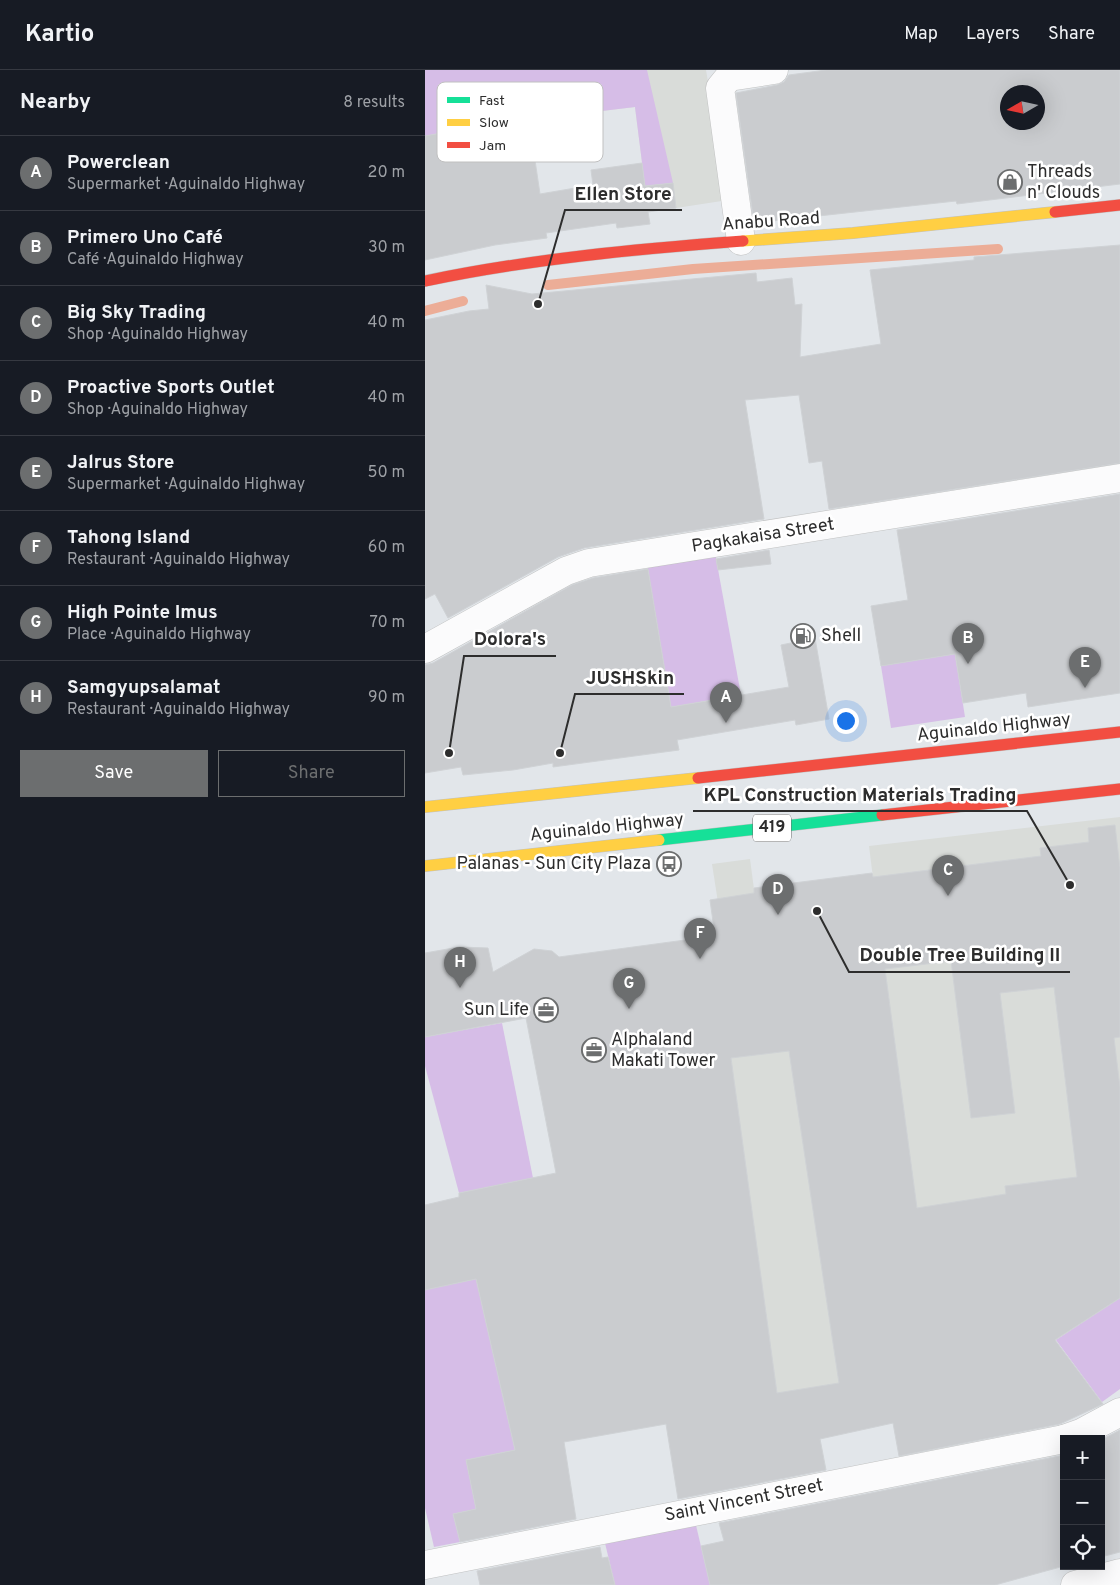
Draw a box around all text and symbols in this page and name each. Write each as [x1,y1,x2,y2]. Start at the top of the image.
text: Kartio [25,20,94,50]
text: Map [904,23,938,46]
text: Layers [966,23,1020,46]
text: Share [1048,23,1095,46]
legend [437,82,603,162]
north arrow [1000,85,1045,130]
text: Nearby [20,89,91,116]
text: 8 results [343,93,405,113]
text: Fast [479,93,505,110]
text: Slow [479,115,509,132]
text: Jam [479,138,506,155]
text: Powerclean [67,151,170,175]
place label: Threads n' Clouds [1027,161,1100,205]
text: A [30,163,42,183]
text: 20 m [368,163,405,183]
shop icon: Threads n' Clouds [997,169,1023,195]
text: Supermarket · Aguinaldo Highway [67,175,305,195]
callout: Ellen Store [565,176,682,210]
text: Ellen Store [575,183,671,207]
street label: Anabu Road [721,207,821,237]
text: Primero Uno Café [67,226,223,250]
text: B [30,238,42,258]
text: 30 m [368,238,405,258]
text: Café · Aguinaldo Highway [67,250,244,270]
text: Big Sky Trading [67,301,206,325]
text: C [31,313,41,333]
text: 40 m [367,313,405,333]
text: Shop · Aguinaldo Highway [67,325,248,345]
text: Proactive Sports Outlet [67,376,275,400]
text: D [30,388,42,408]
text: 40 m [367,388,405,408]
text: Shop · Aguinaldo Highway [67,400,248,420]
text: Jalrus Store [67,451,174,475]
text: E [31,463,41,483]
text: 50 m [368,463,405,483]
text: Supermarket · Aguinaldo Highway [67,475,305,495]
street label: Pagkakaisa Street [690,513,836,559]
text: Tahong Island [67,526,190,550]
text: F [31,538,41,558]
text: 60 m [368,538,405,558]
text: Restaurant · Aguinaldo Highway [67,550,290,570]
text: High Pointe Imus [67,601,218,625]
text: G [31,613,41,633]
text: 70 m [370,613,405,633]
callout: Dolora's [464,622,556,656]
fuel station icon: Shell [790,623,816,649]
pin: B [952,623,984,664]
text: Place · Aguinaldo Highway [67,625,251,645]
place label: Shell [821,625,861,648]
text: Dolora's [474,628,546,652]
pin: E [1069,647,1101,688]
callout: JUSHSkin [575,660,684,694]
text: JUSHSkin [586,667,674,691]
text: Samgyupsalamat [67,676,220,700]
pin: A [710,682,742,723]
text: H [30,688,42,708]
text: 90 m [368,688,405,708]
text: Restaurant · Aguinaldo Highway [67,700,290,720]
your location [833,708,859,734]
street label: Aguinaldo Highway [916,708,1072,748]
button: Save [20,750,208,797]
button: Share [218,750,405,797]
callout: KPL Construction Materials Trading [693,777,1027,811]
text: KPL Construction Materials Trading [703,784,1017,808]
street label: Aguinaldo Highway [529,808,685,848]
road number: 419 [753,814,791,841]
bus stop icon: Palanas - Sun City Plaza [656,851,682,877]
place label: Palanas - Sun City Plaza [456,853,651,876]
pin: C [932,855,964,896]
pin: D [762,874,794,915]
pin: F [684,918,716,959]
callout: Double Tree Building II [849,938,1070,972]
text: Double Tree Building II [860,944,1060,968]
pin: H [444,947,476,988]
pin: G [613,968,645,1009]
office icon: Sun Life [533,997,559,1023]
place label: Sun Life [464,999,529,1022]
place label: Alphaland Makati Tower [611,1029,716,1073]
office icon: Alphaland Makati Tower [581,1037,607,1063]
map controls [1060,1435,1105,1570]
button: + [1060,1435,1105,1480]
street label: Saint Vincent Street [663,1474,825,1528]
button: − [1060,1480,1105,1525]
button: locate [1060,1525,1105,1570]

